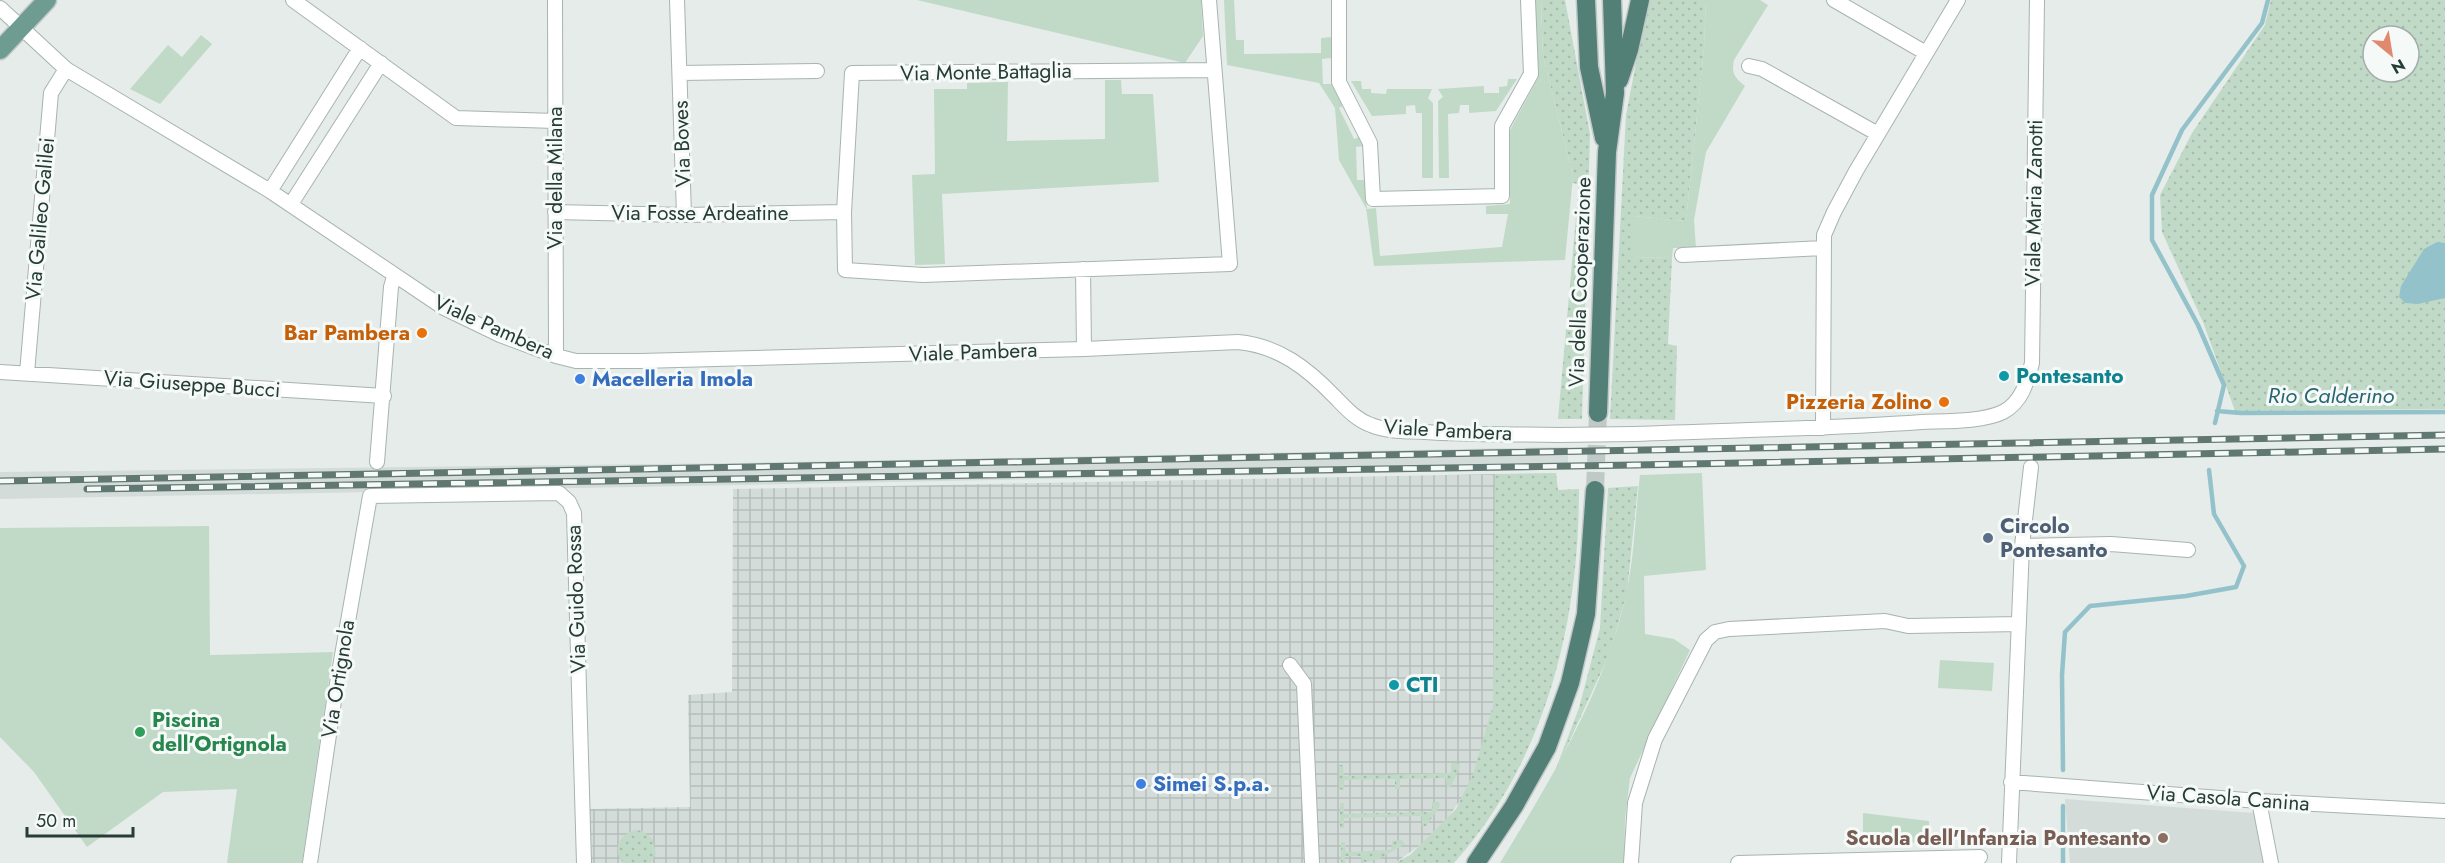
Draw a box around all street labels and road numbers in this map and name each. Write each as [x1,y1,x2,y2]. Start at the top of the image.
street label: Via Monte Battaglia [900,56,1072,88]
street label: Via Boves [665,100,699,188]
street label: Via della Milana [540,106,570,250]
street label: Viale Maria Zanotti [2018,119,2050,287]
street label: Via Galileo Galilei [18,136,62,302]
street label: Via della Cooperazione [1561,176,1599,388]
street label: Via Fosse Ardeatine [611,198,789,228]
street label: Viale Pambera [429,287,559,367]
street label: Viale Pambera [908,335,1038,369]
street label: Via Giuseppe Bucci [103,363,281,405]
street label: Viale Pambera [1383,412,1513,448]
street label: Via Guido Rossa [558,524,594,674]
street label: Via Ortignola [314,618,362,740]
street label: Via Casola Canina [2145,777,2311,819]

